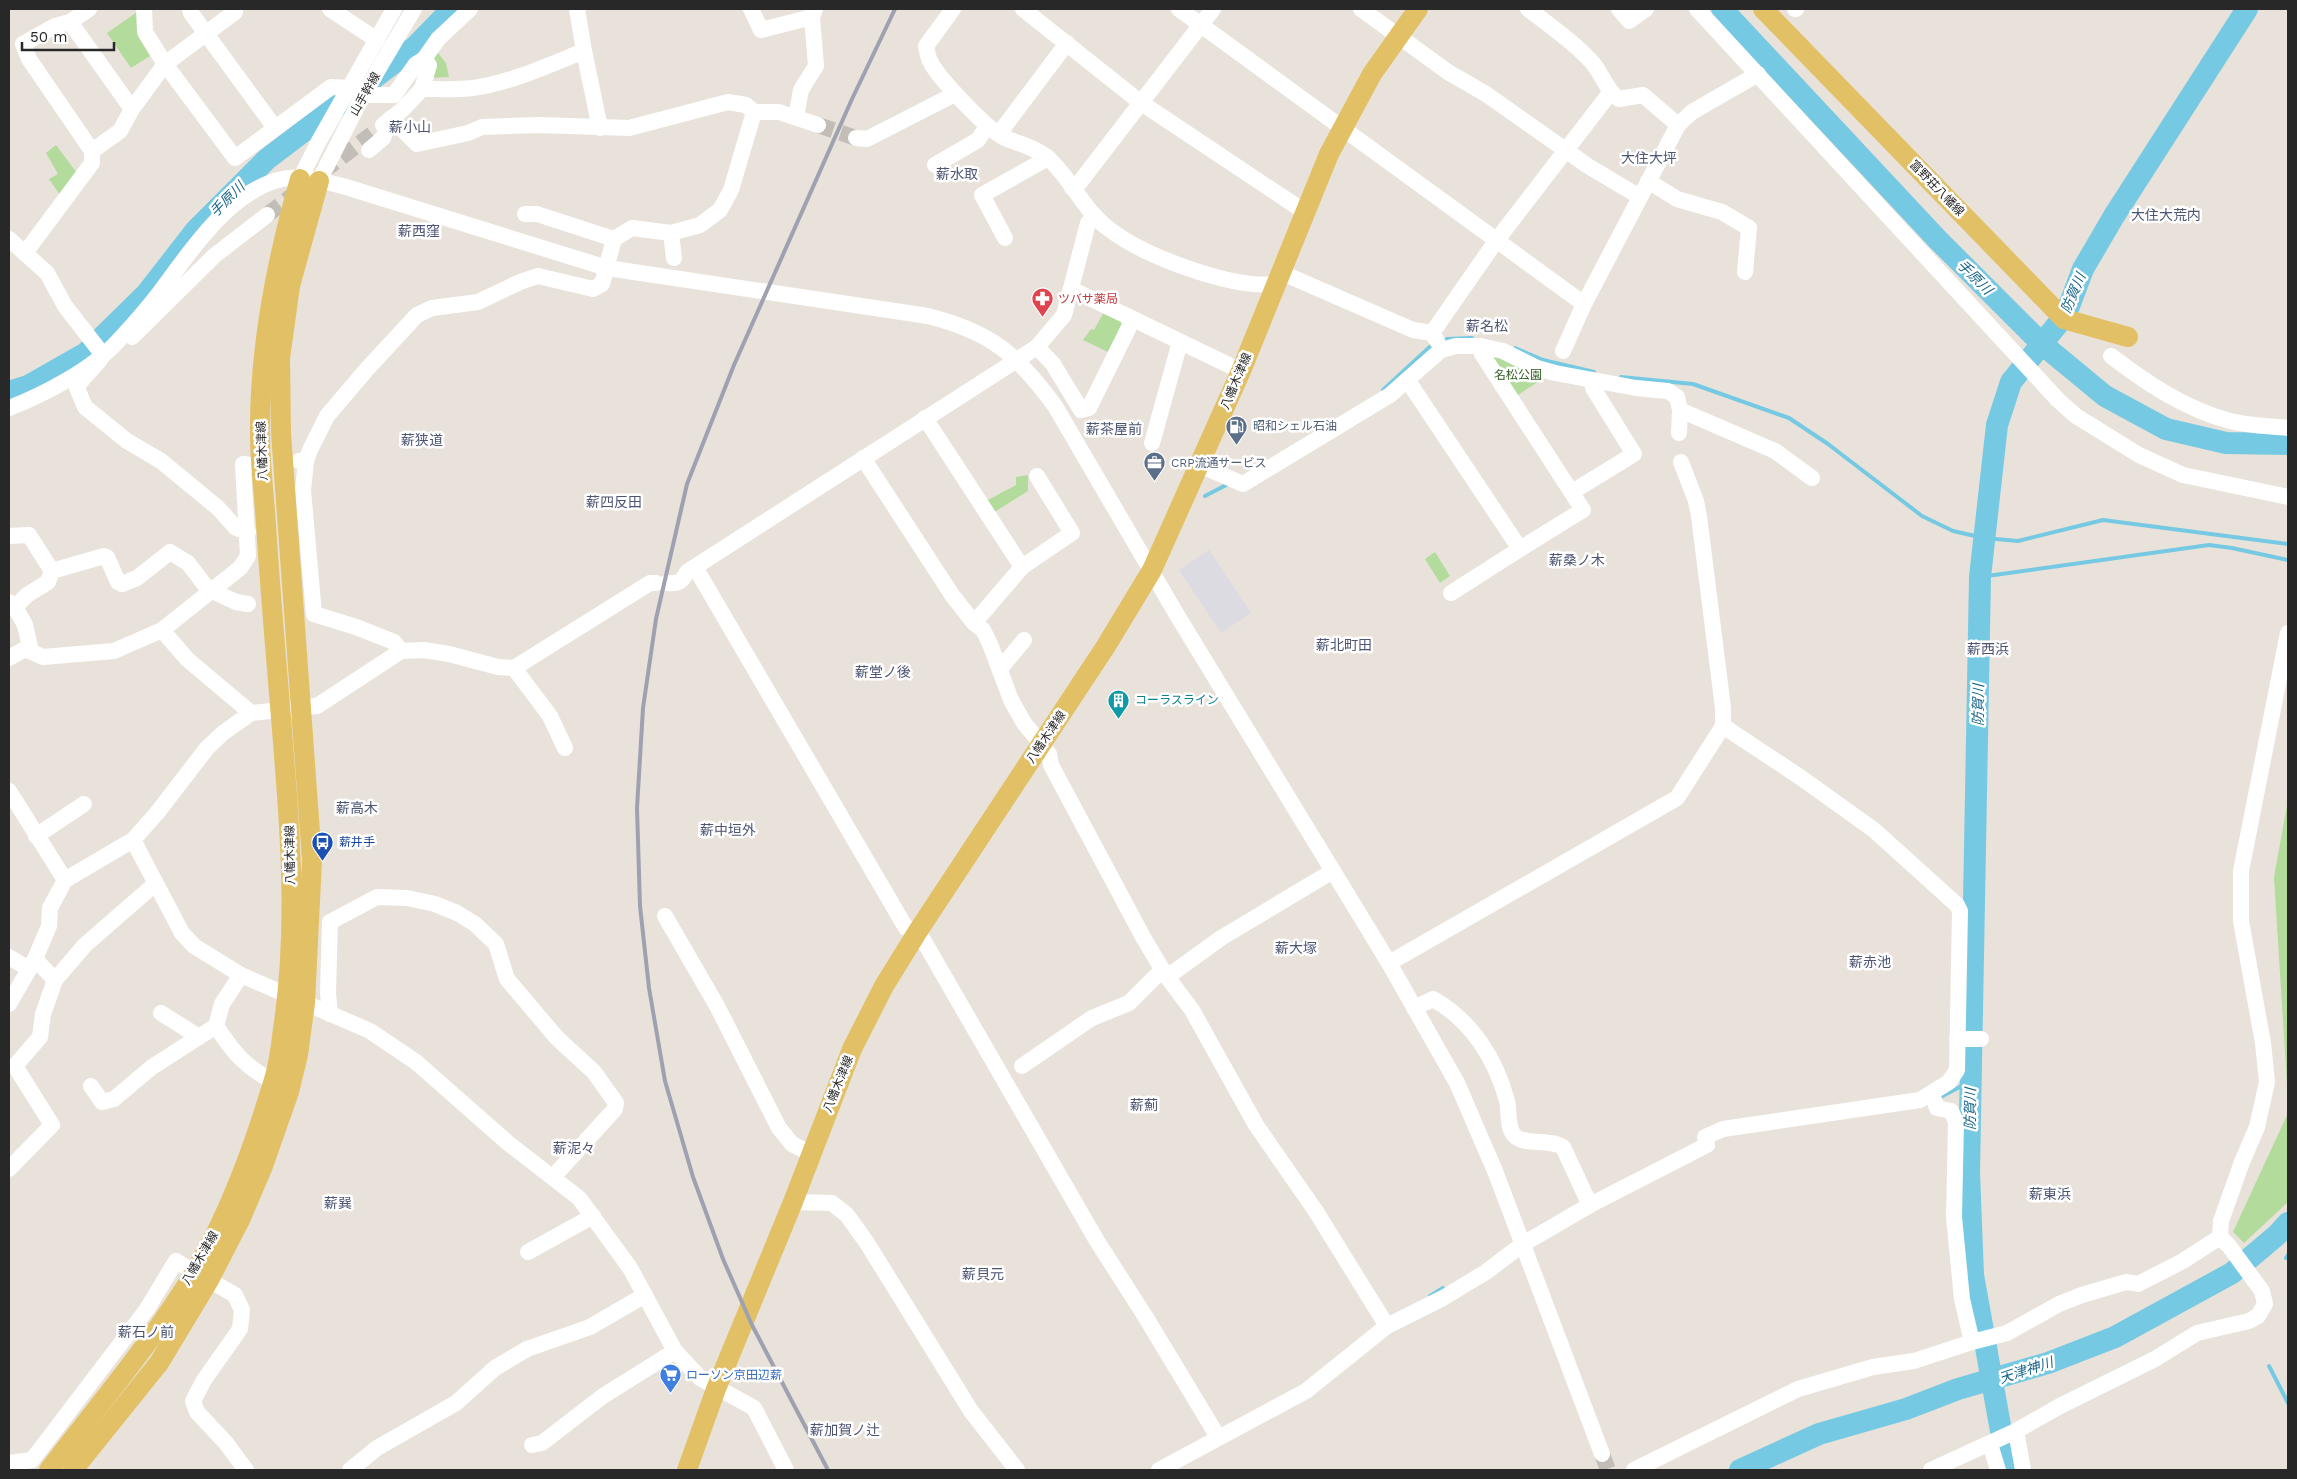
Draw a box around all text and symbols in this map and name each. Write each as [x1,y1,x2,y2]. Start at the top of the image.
scale bar [22,20,115,52]
text: 50 m [30,28,67,46]
street label: 山手幹線 [347,70,383,118]
district label: 薪小山 [389,119,431,135]
district label: 大住大坪 [1621,150,1677,166]
street label: 富野荘八幡線 [1907,157,1967,219]
district label: 薪水取 [936,166,978,182]
water label: 手原川 [206,177,249,220]
district label: 大住大荒内 [2131,207,2201,223]
district label: 薪西窪 [398,223,440,239]
water label: 手原川 [1954,256,1997,299]
water label: 防賀川 [2057,269,2089,315]
pharmacy icon: ツバサ薬局 [1030,287,1054,318]
place label: ツバサ薬局 [1058,292,1118,306]
district label: 薪名松 [1466,318,1508,334]
street label: 八幡木津線 [1218,351,1254,411]
park label: 名松公園 [1494,368,1542,382]
fuel station icon: 昭和シェル石油 [1225,414,1249,445]
place label: 昭和シェル石油 [1253,419,1337,433]
street label: 八幡木津線 [254,421,270,481]
district label: 薪茶屋前 [1086,421,1142,437]
district label: 薪狭道 [401,432,443,448]
office icon: CRP流通サービス [1143,451,1167,482]
place label: CRP流通サービス [1171,456,1267,470]
district label: 薪四反田 [586,494,642,510]
district label: 薪桑ノ木 [1549,552,1605,568]
district label: 薪北町田 [1316,637,1372,653]
district label: 薪西浜 [1967,641,2009,657]
district label: 薪堂ノ後 [855,664,911,680]
water label: 防賀川 [1970,682,1986,726]
building icon: コーラスライン [1107,688,1131,719]
place label: コーラスライン [1135,693,1219,707]
street label: 八幡木津線 [1023,708,1069,766]
district label: 薪高木 [336,800,378,816]
district label: 薪中垣外 [700,822,756,838]
street label: 八幡木津線 [282,825,298,885]
bus stop icon: 薪井手 [311,830,335,861]
place label: 薪井手 [339,835,375,849]
district label: 薪大塚 [1275,940,1317,956]
district label: 薪赤池 [1849,954,1891,970]
street label: 八幡木津線 [820,1054,856,1114]
water label: 防賀川 [1962,1086,1978,1130]
district label: 薪薊 [1130,1097,1158,1113]
district label: 薪泥々 [553,1140,595,1156]
district label: 薪東浜 [2029,1186,2071,1202]
district label: 薪巽 [324,1195,352,1211]
street label: 八幡木津線 [179,1229,221,1287]
district label: 薪貝元 [962,1266,1004,1282]
district label: 薪石ノ前 [118,1324,174,1340]
water label: 天津神川 [1997,1353,2057,1386]
supermarket icon: ローソン京田辺薪 [658,1363,682,1394]
place label: ローソン京田辺薪 [686,1368,782,1382]
district label: 薪加賀ノ辻 [810,1422,880,1438]

